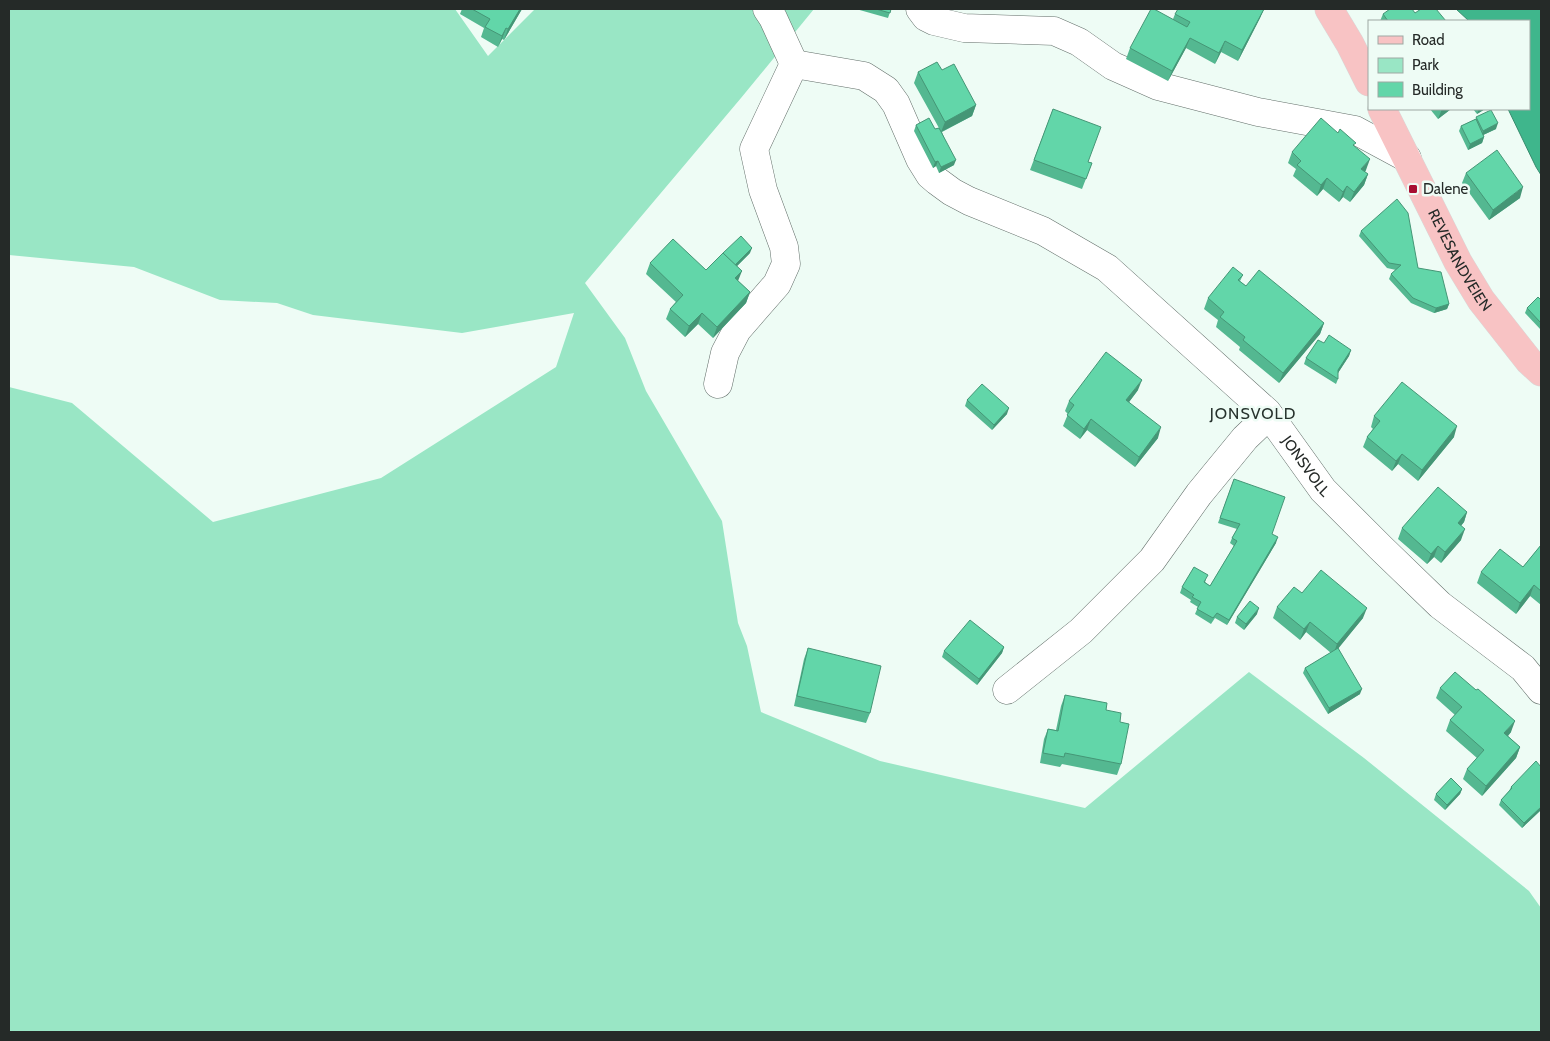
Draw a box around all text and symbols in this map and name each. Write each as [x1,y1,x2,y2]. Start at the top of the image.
legend [1368,20,1530,110]
text: Road [1412,31,1445,49]
text: Park [1412,56,1439,74]
text: Building [1412,81,1463,99]
place label: Dalene [1423,180,1469,198]
marker: Dalene [1407,183,1419,195]
street label: REVESANDVEIEN [1424,206,1495,315]
district label: JONSVOLD [1209,404,1296,423]
street label: JONSVOLL [1278,432,1334,501]

